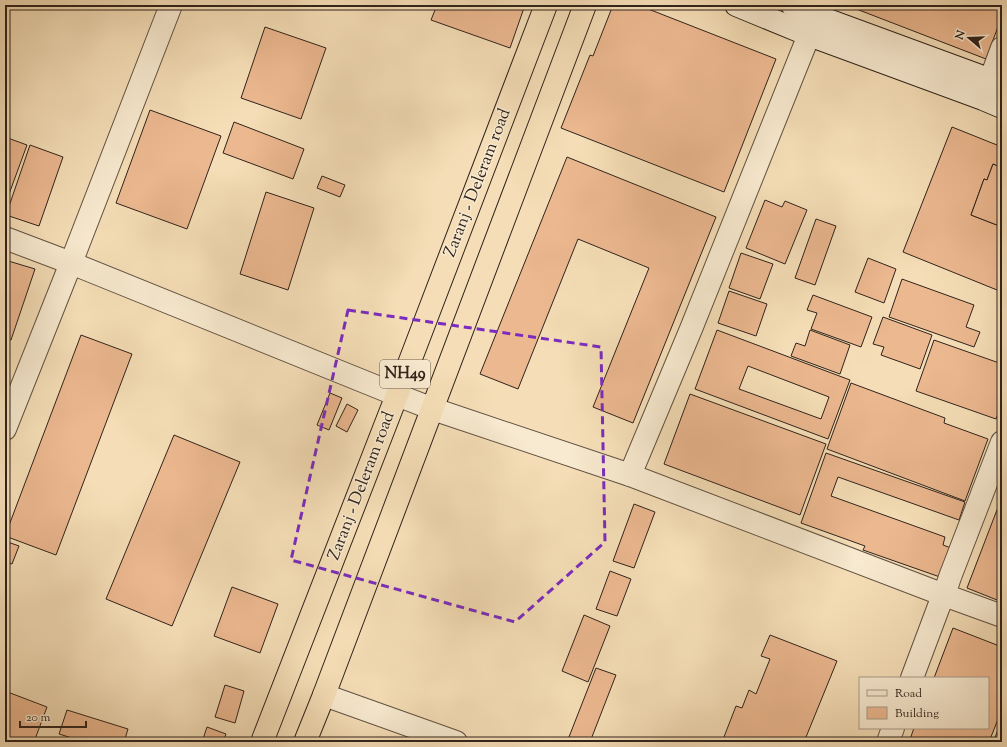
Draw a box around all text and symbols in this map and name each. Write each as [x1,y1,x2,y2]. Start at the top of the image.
north arrow [949,18,989,58]
text: N [951,28,970,43]
street label: Zaranj - Deleram road [439,105,518,261]
road number: NH49 [380,360,430,388]
street label: Zaranj - Deleram road [323,408,402,564]
legend [859,677,989,729]
text: Road [895,685,922,703]
scale bar [20,703,86,729]
text: Building [895,705,939,723]
text: 20 m [26,709,51,727]

